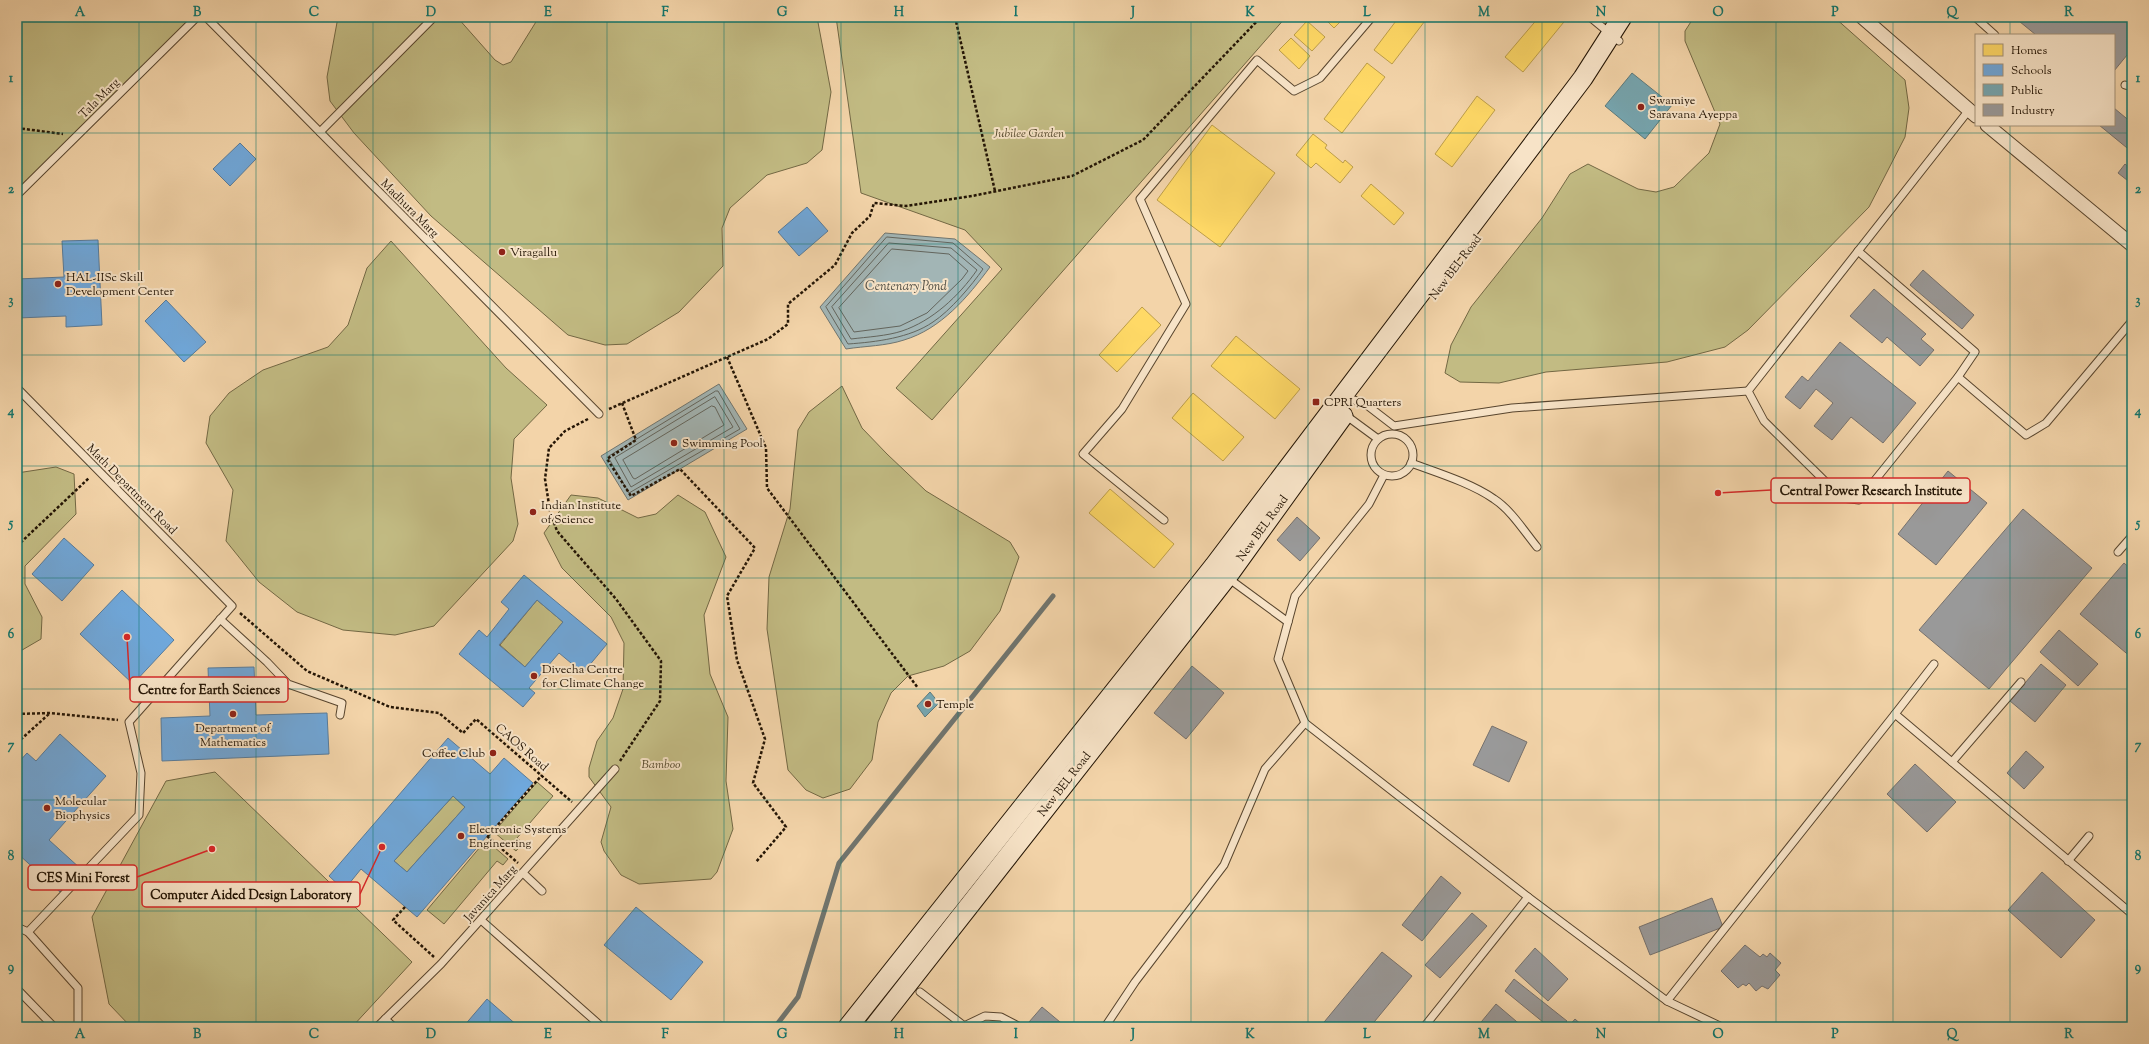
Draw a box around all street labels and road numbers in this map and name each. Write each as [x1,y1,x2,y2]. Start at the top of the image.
street label: Tala Marg [75,74,124,123]
street label: Madhura Marg [376,175,443,242]
street label: New BEL Road [1425,231,1487,304]
street label: Math Department Road [82,440,181,539]
street label: New BEL Road [1233,492,1293,565]
street label: CAOS Road [491,720,552,776]
street label: New BEL Road [1034,748,1096,821]
street label: Javanica Marg [460,861,521,927]

